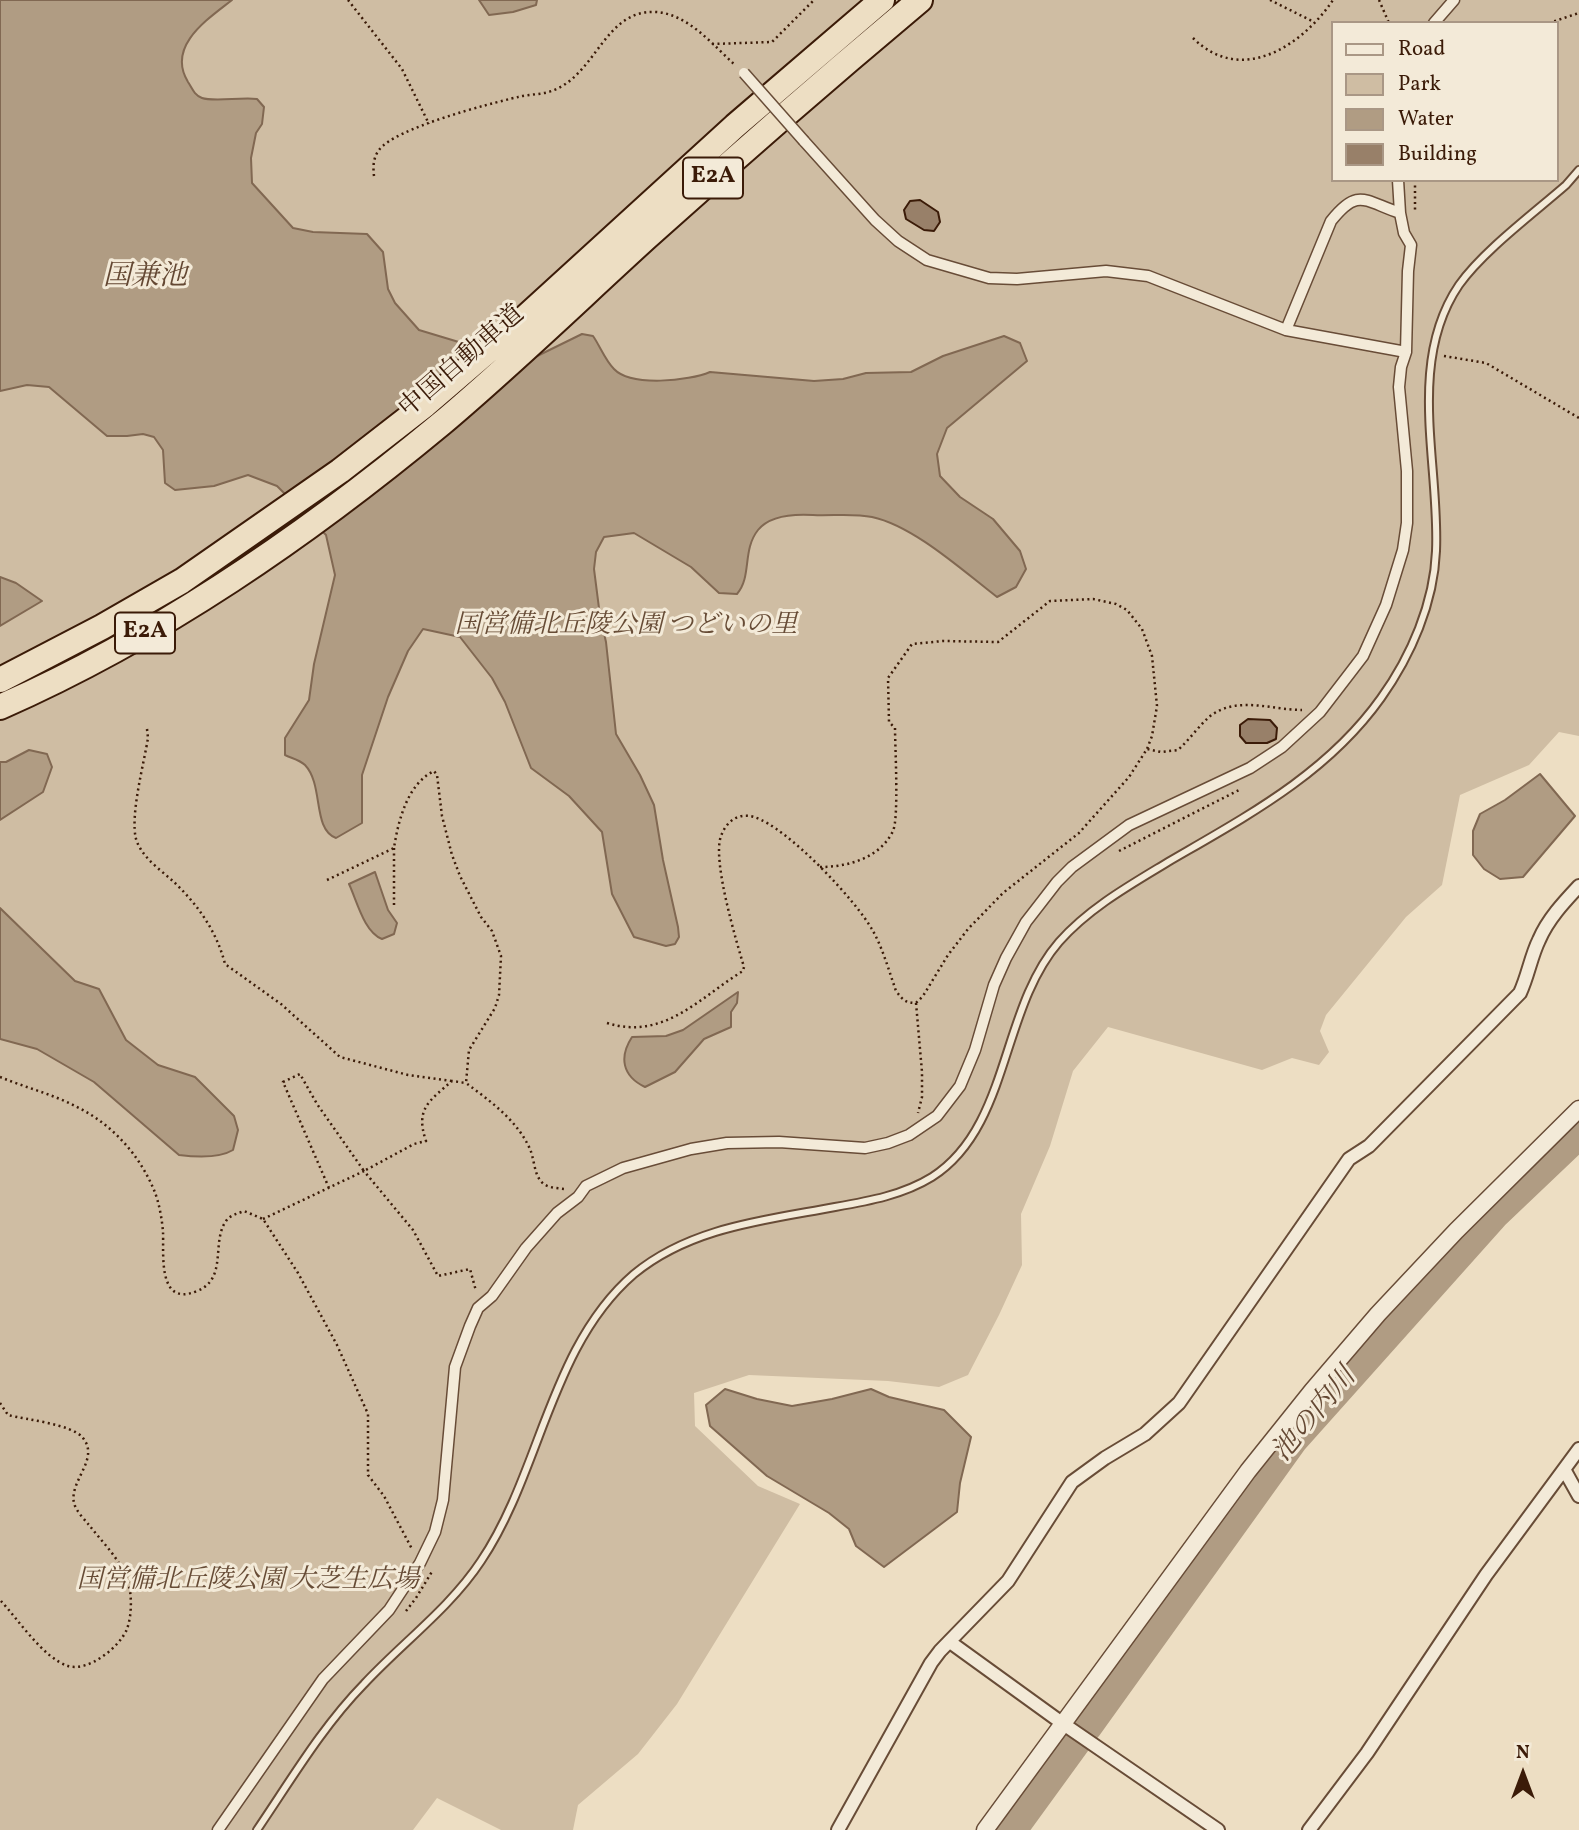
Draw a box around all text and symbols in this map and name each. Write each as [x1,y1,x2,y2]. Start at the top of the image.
legend [1330,21,1558,182]
text: Road [1398,35,1445,64]
text: Park [1398,70,1441,99]
text: Water [1398,105,1454,134]
text: Building [1398,140,1477,169]
road number: E2A [683,158,743,198]
water label: 国兼池 [103,262,187,296]
street label: 中国自動車道 [394,300,532,426]
park label: 国営備北丘陵公園 つどいの里 [455,611,797,643]
road number: E2A [115,612,175,654]
water label: 池の内川 [1267,1362,1365,1470]
park label: 国営備北丘陵公園 大芝生広場 [77,1566,419,1598]
north arrow [1488,1739,1558,1809]
text: N [1516,1740,1530,1766]

